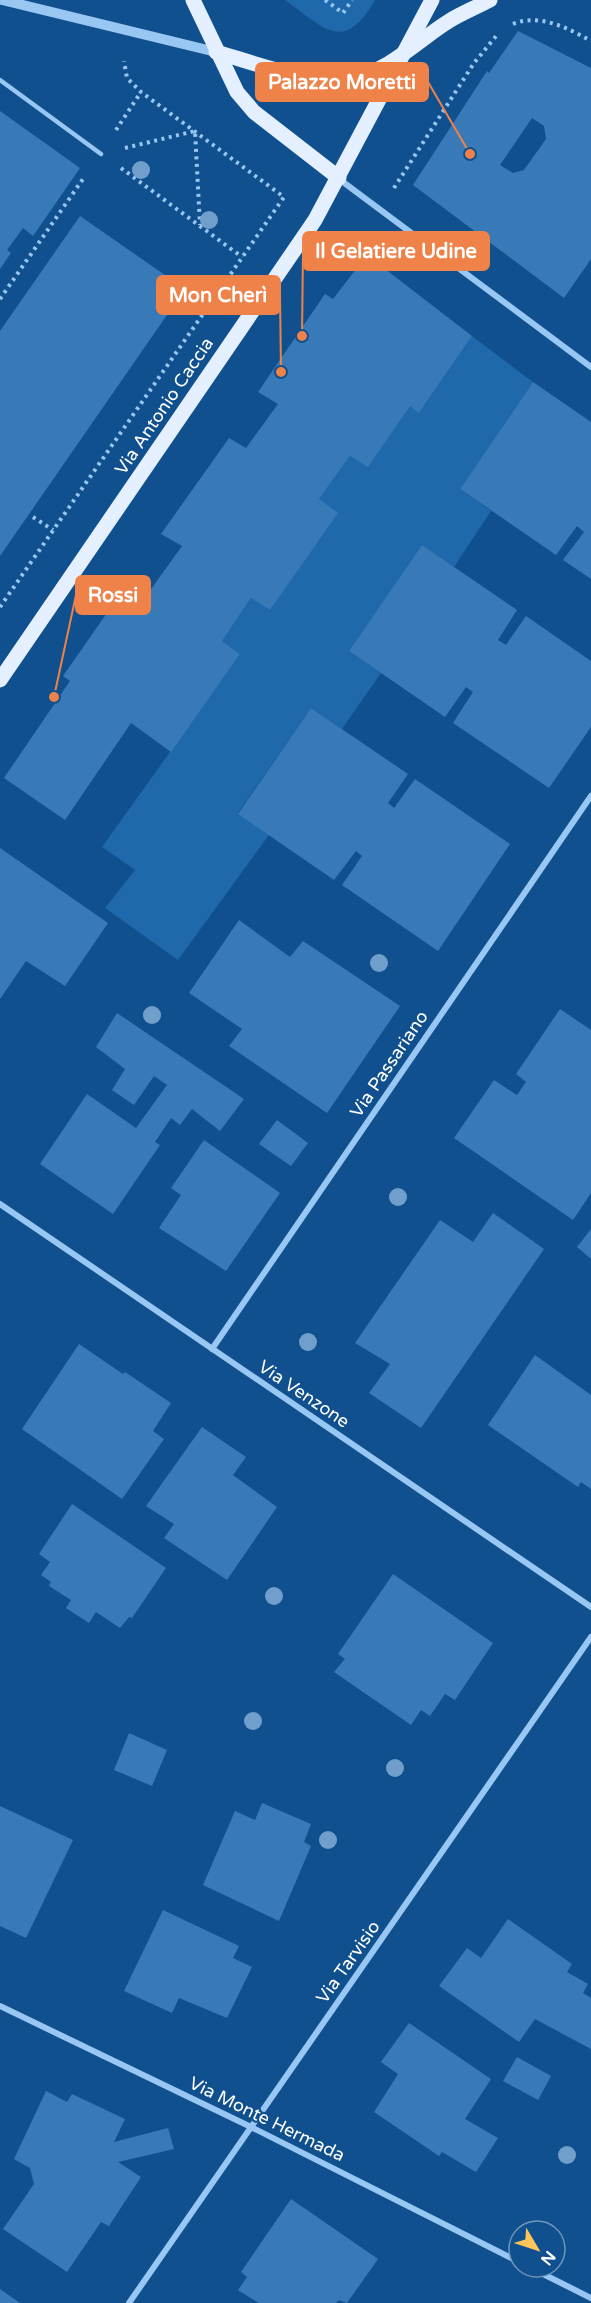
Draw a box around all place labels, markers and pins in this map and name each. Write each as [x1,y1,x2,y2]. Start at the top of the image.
callout: Palazzo Moretti [256,63,428,101]
callout: Il Gelatiere Udine [303,232,489,270]
callout: Mon Cherì [157,276,280,314]
callout: Rossi [76,576,150,614]

